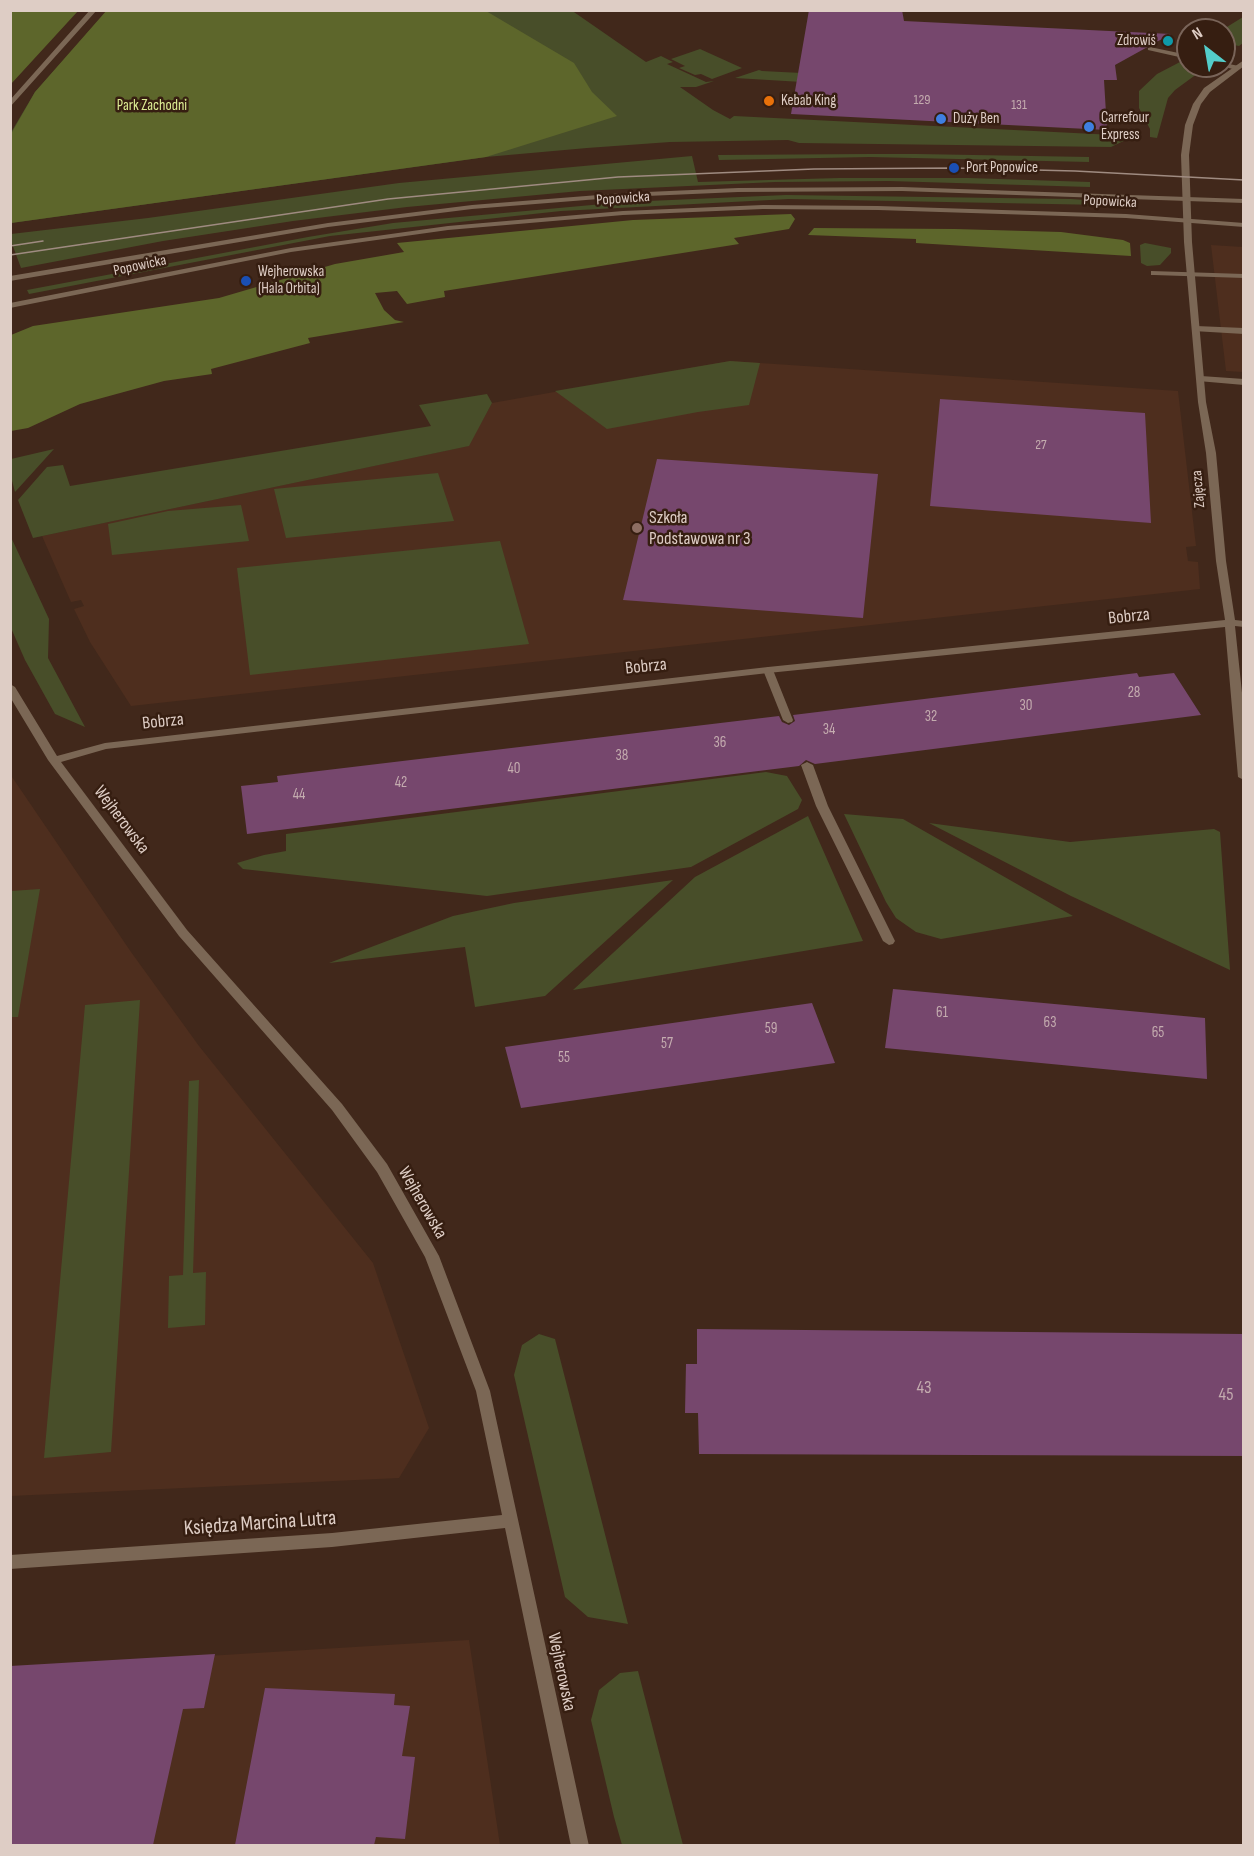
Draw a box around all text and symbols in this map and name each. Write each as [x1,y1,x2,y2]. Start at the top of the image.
north arrow [1176,18,1236,78]
text: N [1189,24,1206,44]
place label: Zdrowiś [1117,32,1156,50]
marker: Zdrowiś [1161,34,1175,48]
place label: Kebab King [781,92,836,110]
house number: 129 [913,92,931,108]
marker: Kebab King [762,94,776,108]
park label: Park Zachodni [117,97,187,115]
house number: 131 [1011,97,1027,113]
place label: Carrefour Express [1101,109,1149,144]
place label: Duży Ben [953,110,999,128]
marker: Duży Ben [934,112,948,126]
marker: Carrefour Express [1082,120,1096,134]
place label: Port Popowice [966,159,1038,177]
marker: Port Popowice [947,161,961,175]
street label: Popowicka [596,188,650,210]
street label: Popowicka [1083,192,1137,212]
street label: Popowicka [112,252,168,280]
place label: Wejherowska (Hala Orbita) [258,263,324,298]
marker: Wejherowska (Hala Orbita) [239,274,253,288]
house number: 27 [1035,437,1047,453]
street label: Zajęcza [1188,469,1210,509]
place label: Szkoła Podstawowa nr 3 [649,507,751,550]
marker: Szkoła Podstawowa nr 3 [630,521,644,535]
street label: Bobrza [1107,604,1151,630]
street label: Bobrza [624,654,668,680]
house number: 28 [1128,684,1140,702]
house number: 30 [1020,697,1032,715]
house number: 32 [925,708,937,726]
street label: Bobrza [141,709,185,735]
house number: 34 [823,721,835,739]
house number: 36 [714,734,726,752]
house number: 38 [616,747,628,765]
house number: 40 [508,760,520,778]
house number: 42 [395,774,407,792]
street label: Wejherowska [88,782,154,858]
house number: 44 [293,786,305,804]
house number: 61 [936,1004,948,1022]
house number: 63 [1044,1014,1056,1032]
house number: 59 [765,1020,777,1038]
house number: 65 [1152,1024,1164,1042]
house number: 57 [661,1035,673,1053]
house number: 55 [558,1049,570,1067]
street label: Wejherowska [393,1163,451,1243]
house number: 43 [916,1377,932,1399]
house number: 45 [1219,1384,1233,1406]
street label: Księdza Marcina Lutra [183,1506,337,1542]
street label: Wejherowska [542,1631,580,1713]

